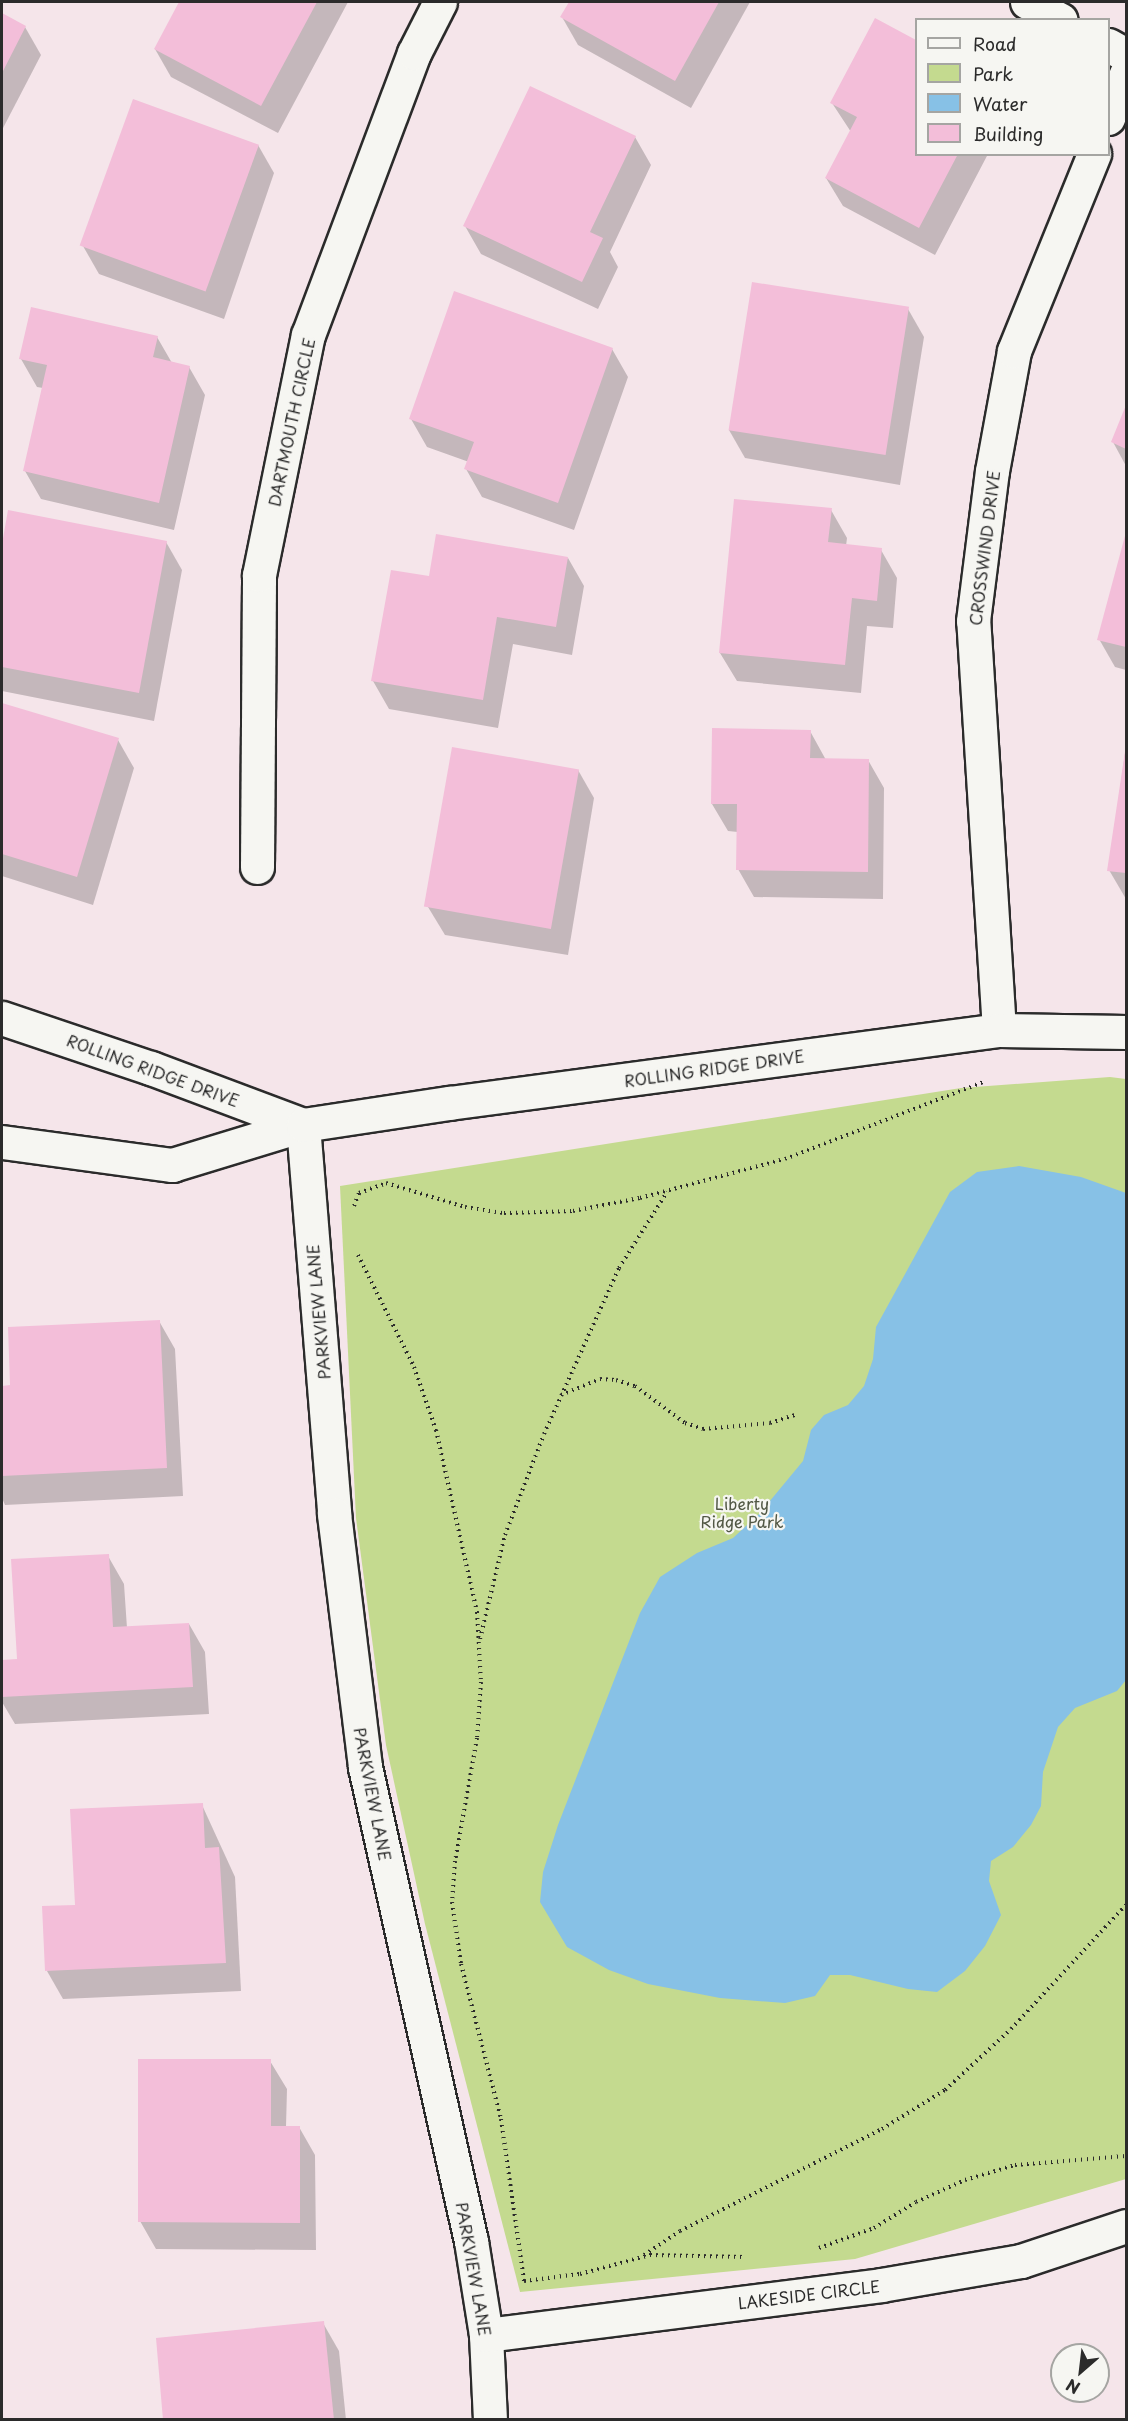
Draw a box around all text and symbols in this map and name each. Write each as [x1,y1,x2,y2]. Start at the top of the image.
legend [915,18,1110,156]
text: Road [973,30,1017,57]
text: Park [973,60,1013,87]
text: Water [973,90,1027,117]
text: Building [973,120,1043,147]
street label: DARTMOUTH CIRCLE [264,336,318,508]
street label: CROSSWIND DRIVE [965,469,1003,627]
street label: ROLLING RIDGE DRIVE [63,1030,243,1110]
street label: ROLLING RIDGE DRIVE [622,1046,806,1090]
street label: PARKVIEW LANE [303,1244,333,1380]
park label: Liberty Ridge Park [700,1493,784,1531]
street label: PARKVIEW LANE [351,1726,395,1862]
street label: PARKVIEW LANE [453,2201,495,2337]
street label: LAKESIDE CIRCLE [736,2276,882,2312]
north arrow [1050,2343,1110,2403]
text: N [1061,2374,1084,2401]

